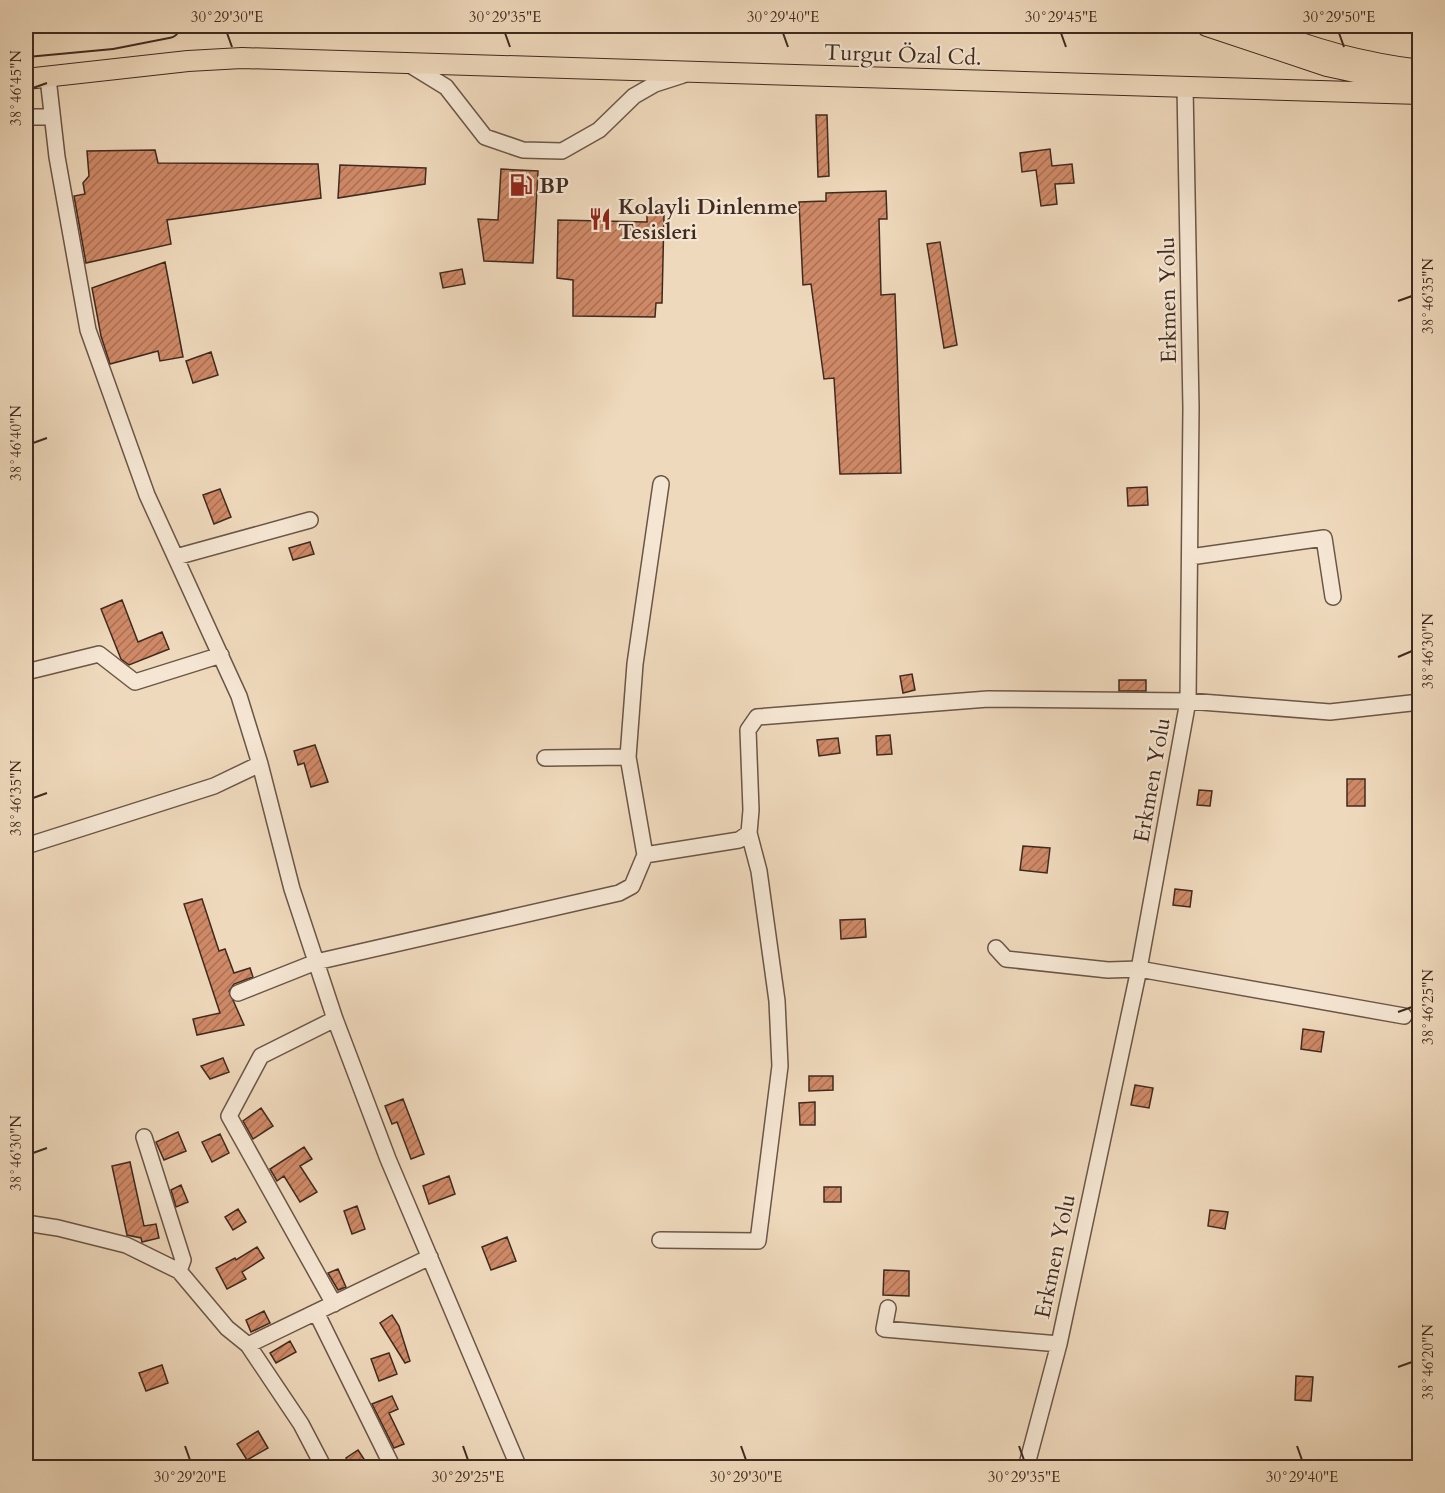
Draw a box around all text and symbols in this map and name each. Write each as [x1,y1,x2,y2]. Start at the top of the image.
text: 30°29'30"E [191,7,263,27]
text: 30°29'35"E [469,7,541,27]
text: 30°29'40"E [747,7,819,27]
text: 30°29'45"E [1025,7,1097,27]
text: 30°29'50"E [1303,7,1375,27]
street label: Turgut Özal Cd. [824,37,982,73]
text: 38°46'45"N [6,50,26,126]
place label: BP [539,171,569,201]
fuel station icon: BP [508,172,534,198]
place label: Kolayli Dinlenme Tesisleri [618,192,798,247]
restaurant icon: Kolayli Dinlenme Tesisleri [587,206,613,232]
street label: Erkmen Yolu [1152,237,1184,363]
text: 38°46'35"N [1418,258,1438,334]
text: 38°46'40"N [6,405,26,481]
text: 38°46'30"N [1418,613,1438,689]
street label: Erkmen Yolu [1126,715,1178,845]
text: 38°46'35"N [6,760,26,836]
text: 38°46'25"N [1418,969,1438,1045]
text: 38°46'30"N [6,1115,26,1191]
street label: Erkmen Yolu [1027,1191,1083,1321]
text: 38°46'20"N [1418,1324,1438,1400]
text: 30°29'20"E [154,1467,226,1487]
text: 30°29'25"E [432,1467,504,1487]
text: 30°29'30"E [710,1467,782,1487]
text: 30°29'35"E [988,1467,1060,1487]
text: 30°29'40"E [1266,1467,1338,1487]

